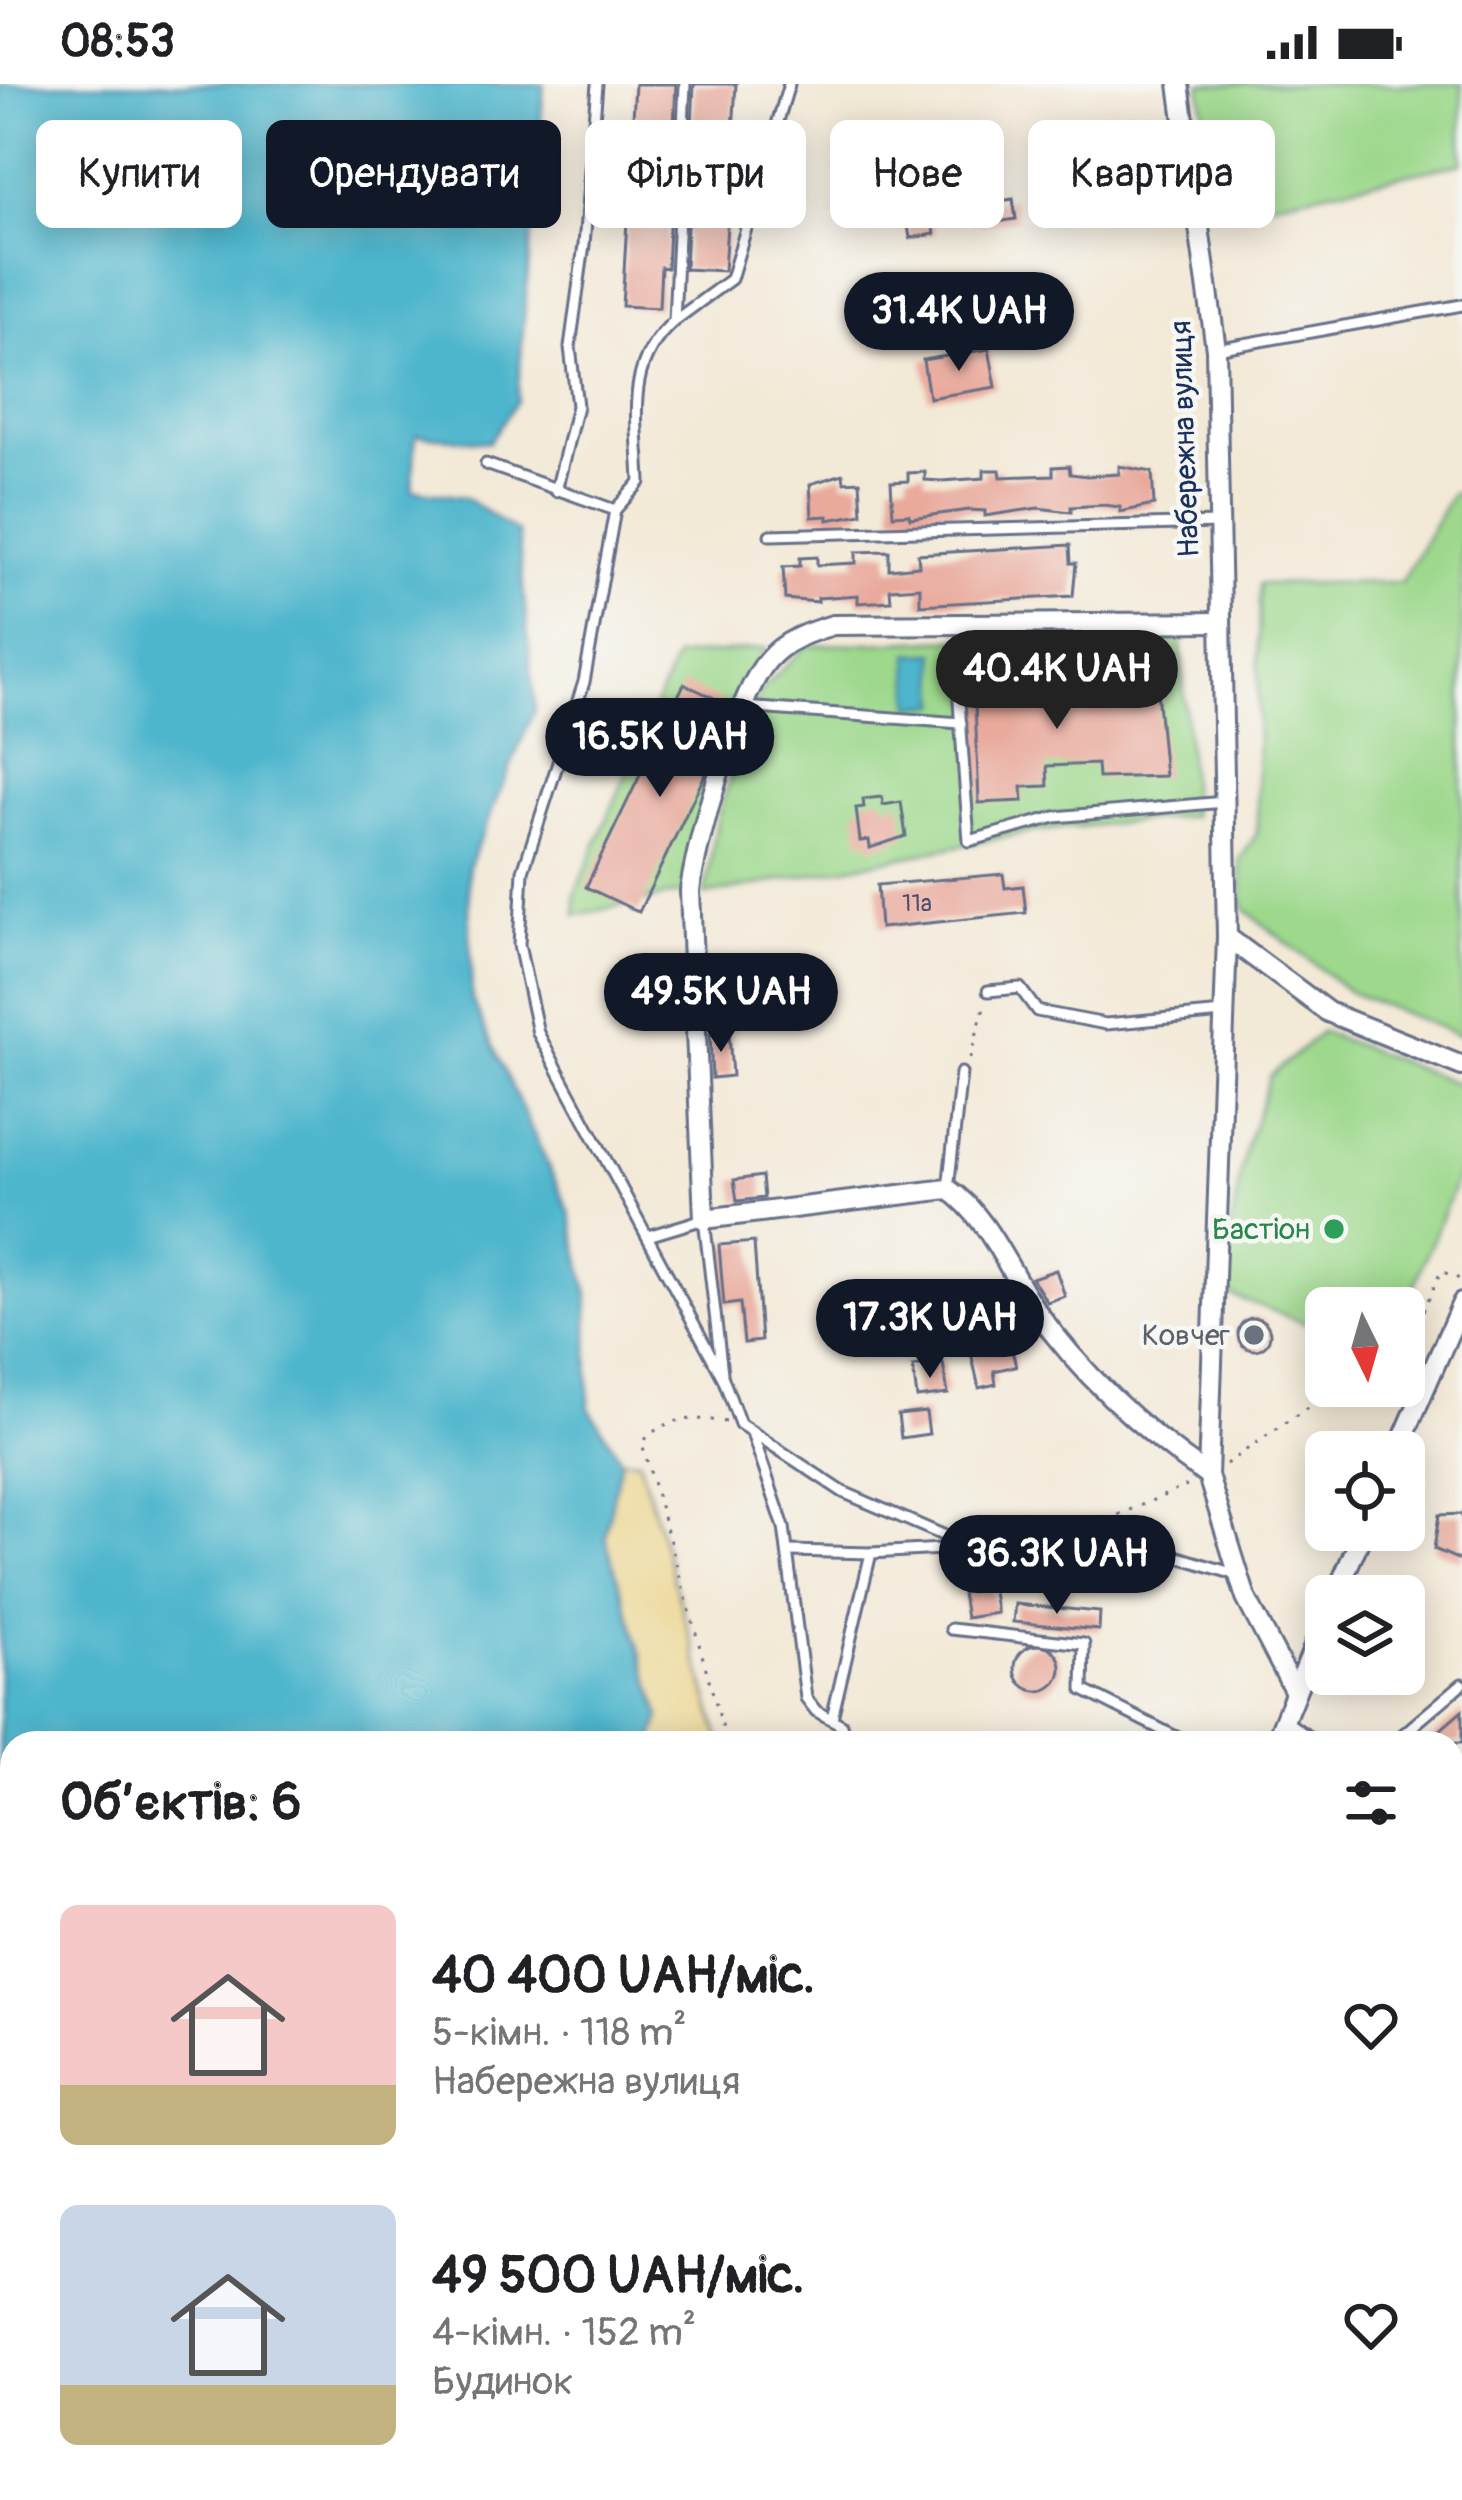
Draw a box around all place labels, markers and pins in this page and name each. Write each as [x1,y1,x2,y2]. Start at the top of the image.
pin: 31.4K UAH [822,272,1096,374]
pin: 40.4K UAH [920,630,1194,732]
pin: 16.5K UAH [523,698,797,800]
pin: 49.5K UAH [584,953,858,1055]
place label: Бастіон [1212,1211,1310,1248]
marker: Бастіон [1321,1216,1347,1242]
pin: 17.3K UAH [793,1279,1067,1381]
place label: Ковчег [1142,1317,1230,1354]
marker: Ковчег [1241,1322,1267,1348]
pin: 36.3K UAH [920,1515,1194,1617]

